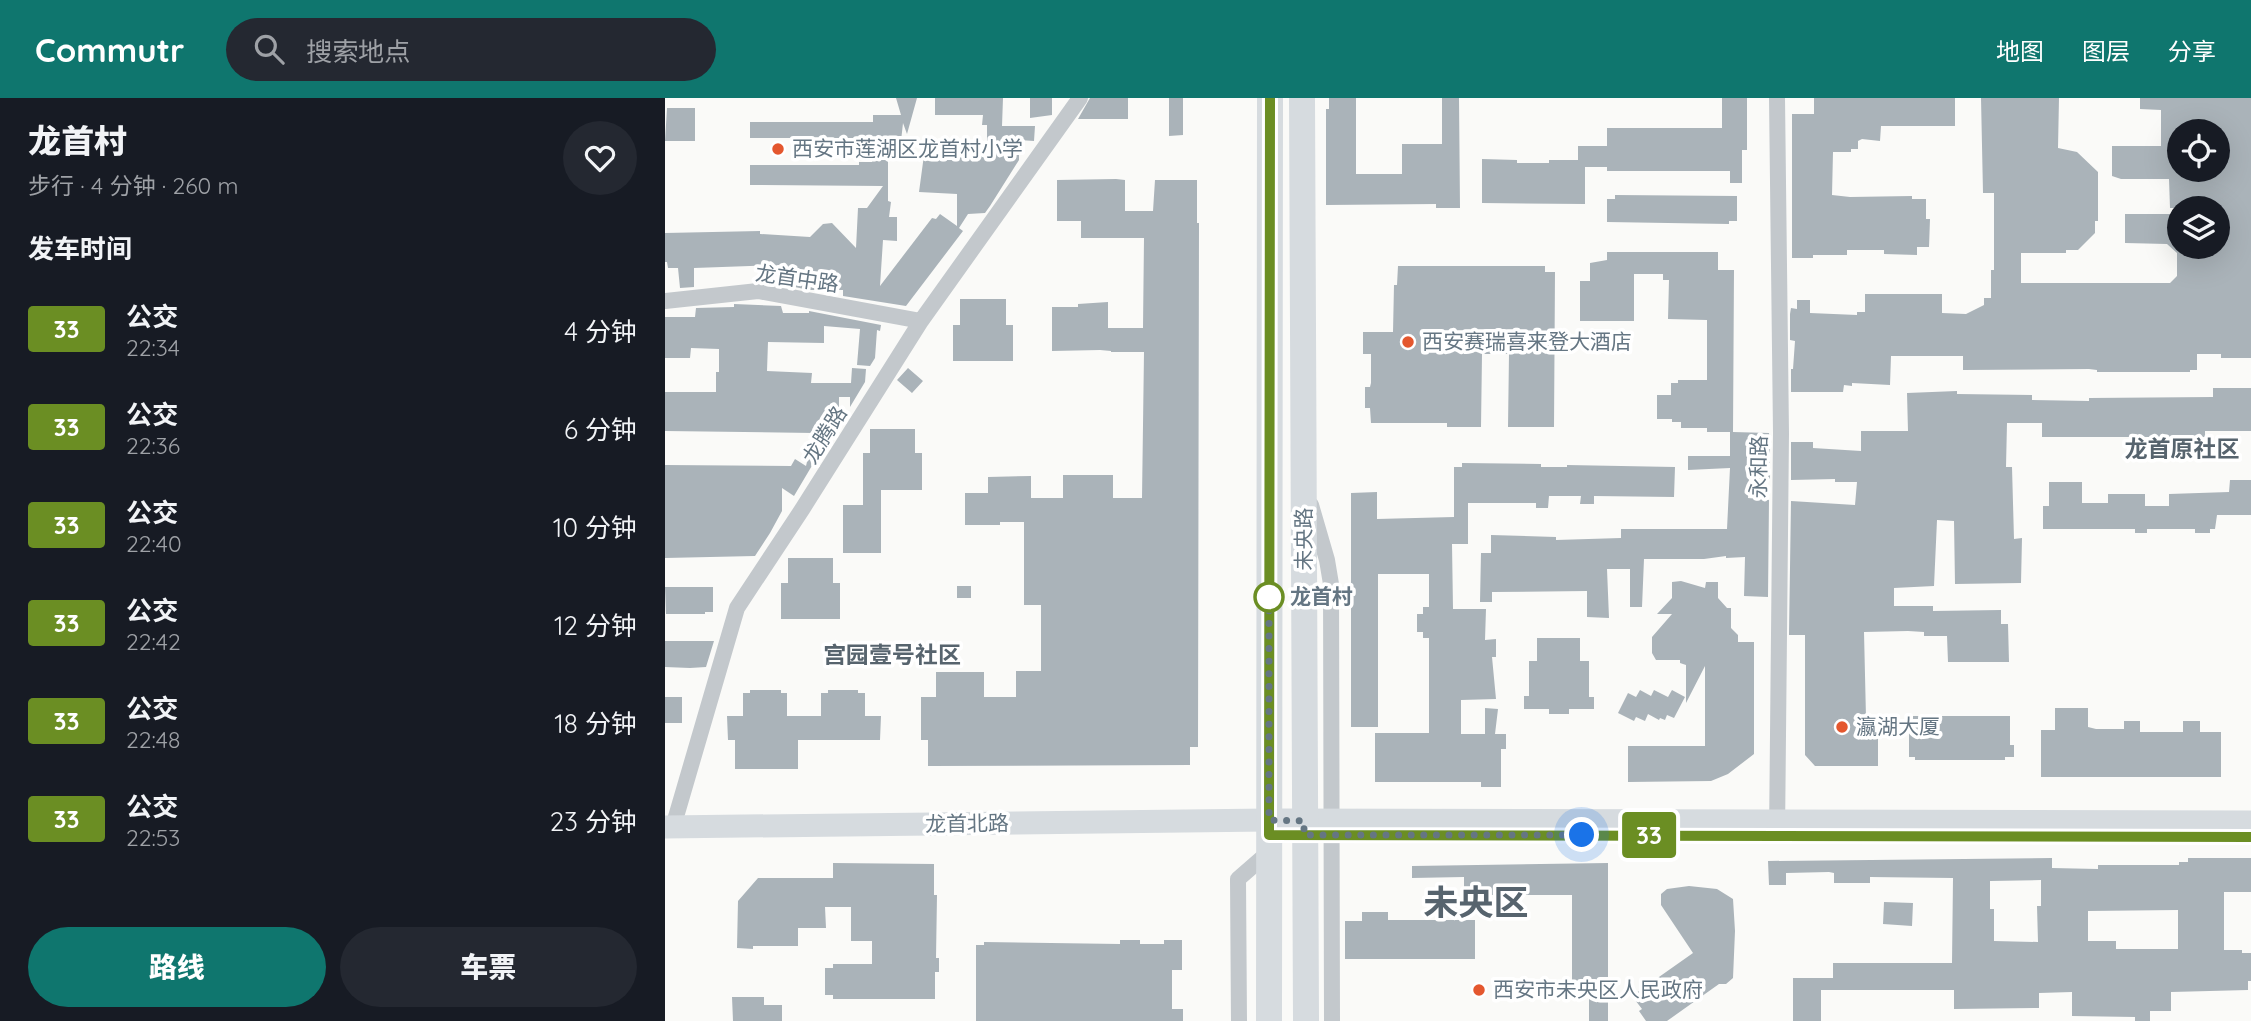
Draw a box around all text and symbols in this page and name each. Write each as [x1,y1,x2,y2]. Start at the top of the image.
search box [226,18,716,81]
text: Commutr [35,29,184,70]
icon: search [250,30,288,68]
text: 搜索地点 [306,35,410,68]
text: 地图 [1996,36,2044,66]
text: 图层 [2082,36,2130,66]
text: 分享 [2168,36,2216,66]
map controls [2167,119,2230,259]
button: locate [2167,119,2230,182]
text: 龙首村 [28,120,127,161]
button: heart [563,121,637,195]
place label: 西安市莲湖区龙首村小学 [792,135,1023,161]
marker: 西安市莲湖区龙首村小学 [770,141,786,157]
text: 步行 · 4 分钟 · 260 m [28,171,239,200]
button: layers [2167,196,2230,259]
text: 发车时间 [28,232,132,265]
street label: 龙首中路 [754,259,841,297]
text: 公交 [126,300,178,333]
text: 33 [54,314,79,344]
text: 4 分钟 [564,315,637,348]
place label: 西安赛瑞喜来登大酒店 [1422,328,1632,354]
text: 22:34 [126,333,180,362]
marker: 西安赛瑞喜来登大酒店 [1400,334,1416,350]
text: 公交 [126,398,178,431]
street label: 龙腾路 [796,401,852,468]
text: 33 [54,412,79,442]
text: 6 分钟 [564,413,637,446]
text: 22:36 [126,431,180,460]
district label: 龙首原社区 [2125,434,2240,463]
street label: 永和路 [1744,435,1772,499]
text: 公交 [126,496,178,529]
street label: 未央路 [1290,508,1316,571]
text: 33 [54,510,79,540]
text: 10 分钟 [553,511,637,544]
text: 22:40 [126,529,182,558]
marker: 龙首村 [1254,582,1284,612]
place label: 龙首村 [1290,583,1353,609]
text: 公交 [126,594,178,627]
text: 33 [54,608,79,638]
text: 12 分钟 [554,609,637,642]
text: 22:42 [126,627,181,656]
district label: 宫园壹号社区 [823,640,961,669]
text: 公交 [126,692,178,725]
text: 33 [54,706,79,736]
text: 18 分钟 [554,707,637,740]
place label: 瀛湖大厦 [1856,713,1940,739]
marker: 瀛湖大厦 [1834,719,1850,735]
text: 22:48 [126,725,180,754]
text: 公交 [126,790,178,823]
text: 33 [54,804,79,834]
text: 23 分钟 [550,805,637,838]
street label: 龙首北路 [925,809,1009,837]
line badge: 33 [1618,812,1681,858]
your location [1564,817,1599,852]
text: 33 [1636,820,1662,850]
text: 22:53 [126,823,180,852]
district label: 未央区 [1423,880,1529,924]
button: 路线 [28,927,326,1007]
button: 车票 [340,927,637,1007]
place label: 西安市未央区人民政府 [1493,976,1703,1002]
marker: 西安市未央区人民政府 [1471,982,1487,998]

